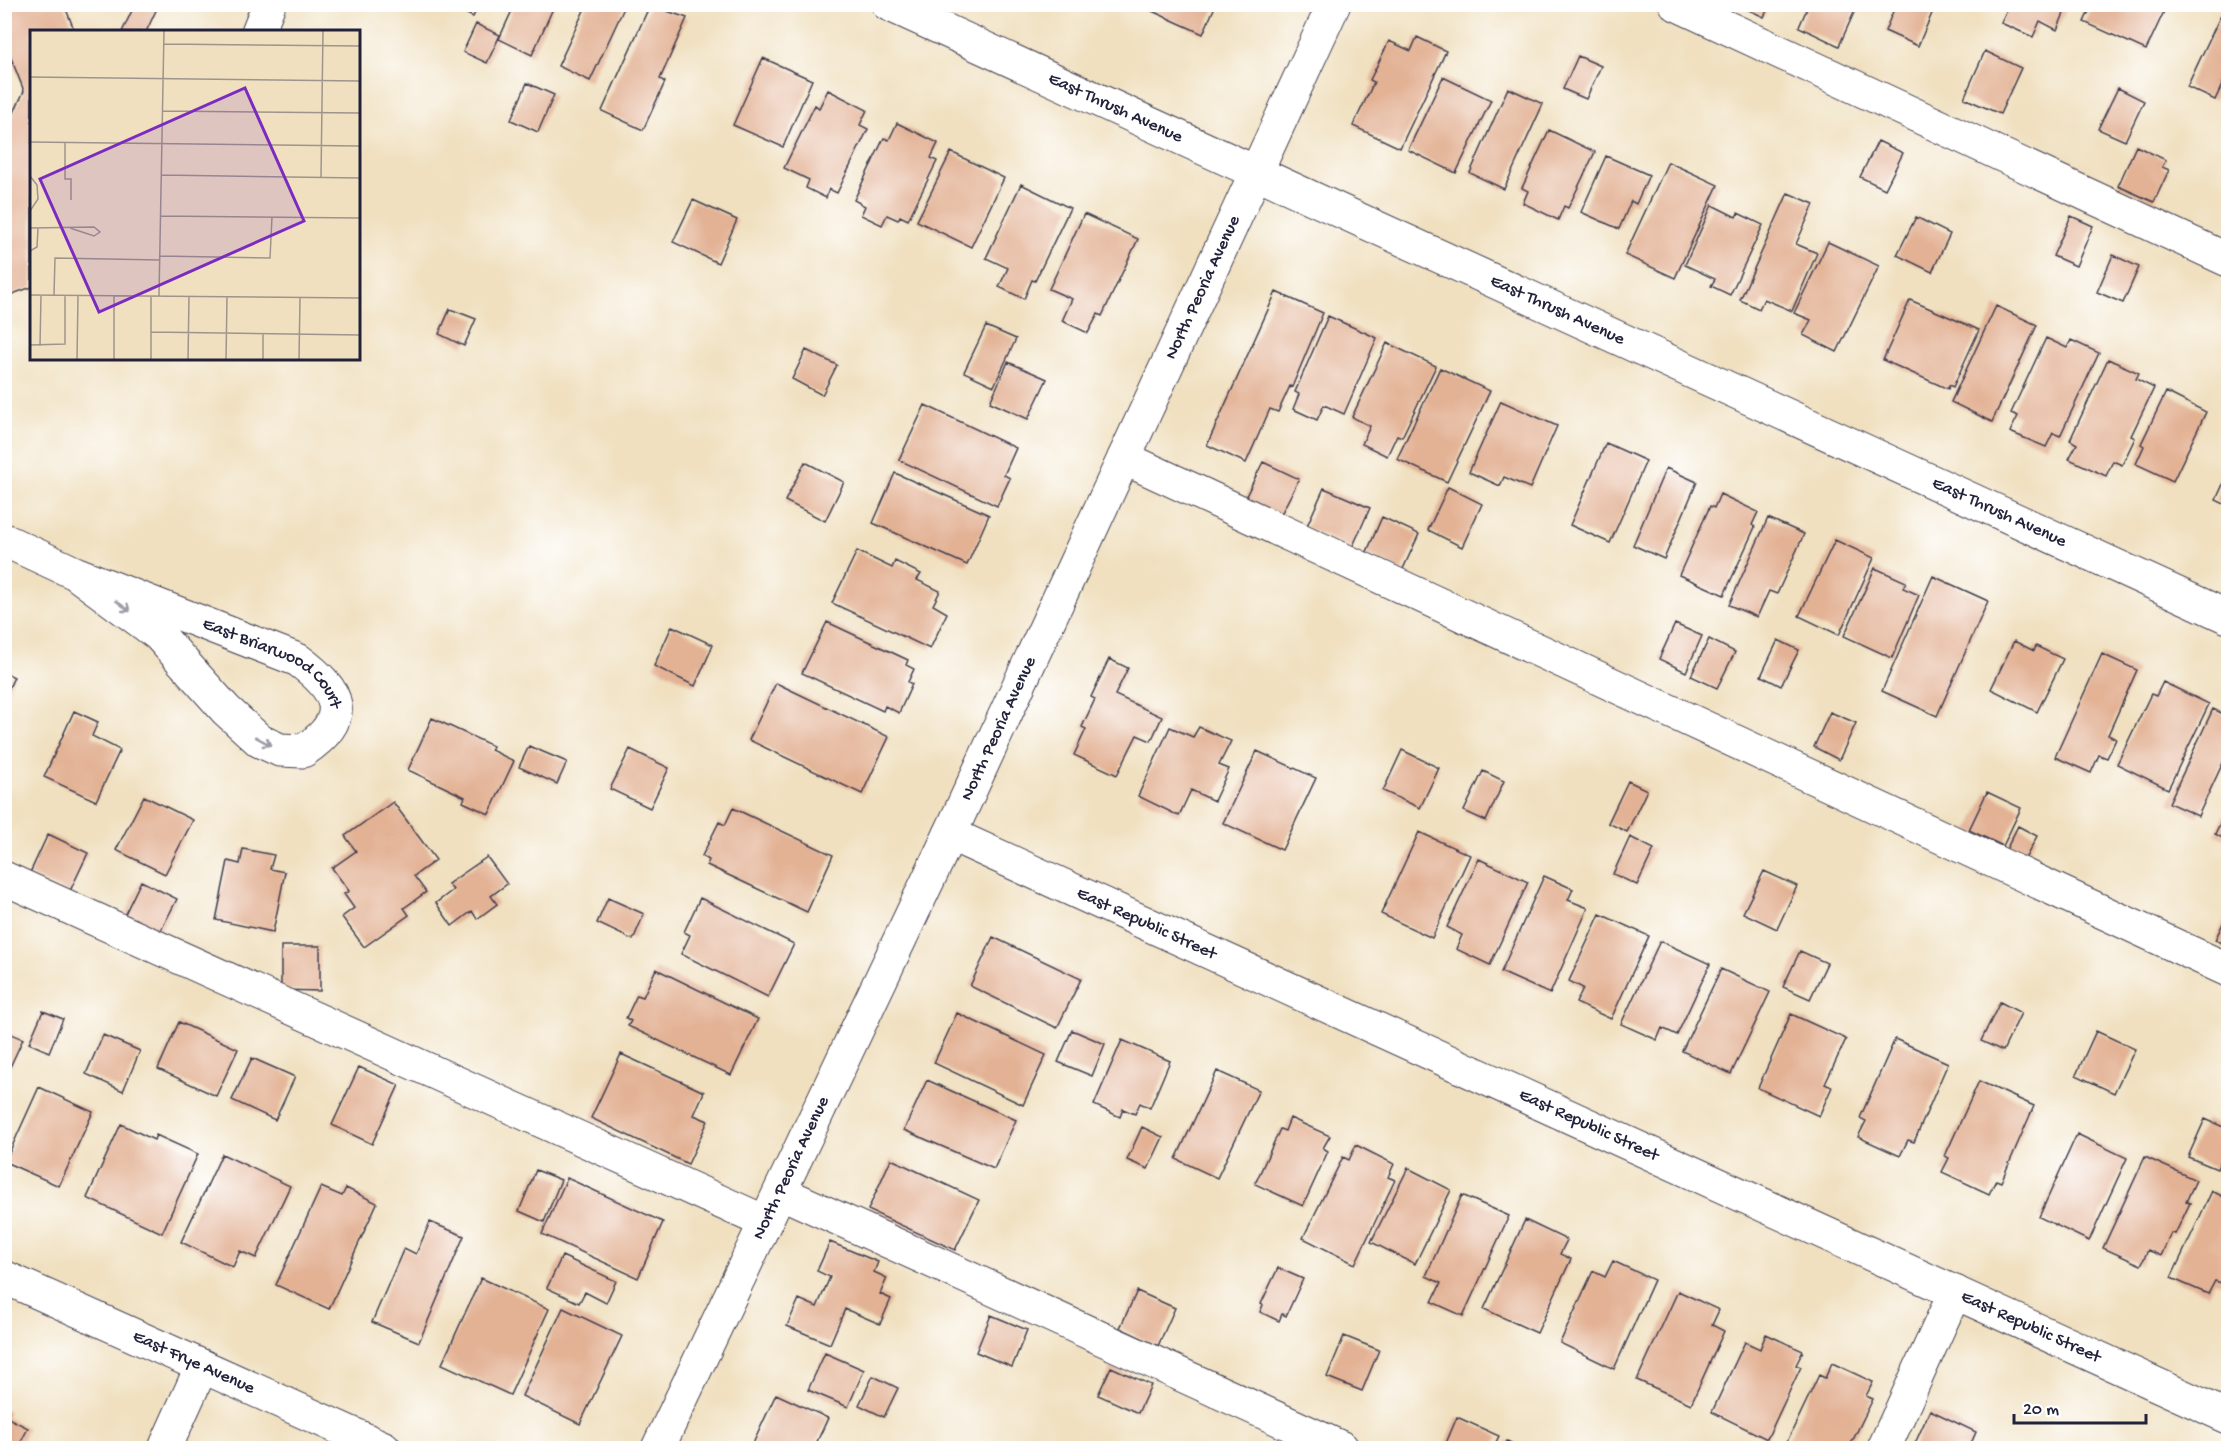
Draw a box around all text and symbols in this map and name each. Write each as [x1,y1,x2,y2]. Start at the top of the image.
inset map [30,30,360,360]
street label: East Thrush Avenue [1045,68,1187,148]
street label: North Peoria Avenue [1161,212,1245,363]
street label: East Thrush Avenue [1487,270,1629,350]
street label: East Thrush Avenue [1929,473,2070,552]
one-way arrow [115,600,131,612]
street label: East Briarwood Court [199,613,346,711]
street label: North Peoria Avenue [956,653,1041,804]
one-way arrow [253,736,271,747]
street label: East Republic Street [1073,883,1221,965]
street label: East Republic Street [1515,1084,1663,1167]
street label: North Peoria Avenue [748,1092,834,1243]
street label: East Republic Street [1958,1286,2106,1369]
street label: East Frye Avenue [129,1326,259,1399]
scale bar [2014,1387,2146,1425]
text: 20 m [2023,1400,2059,1421]

